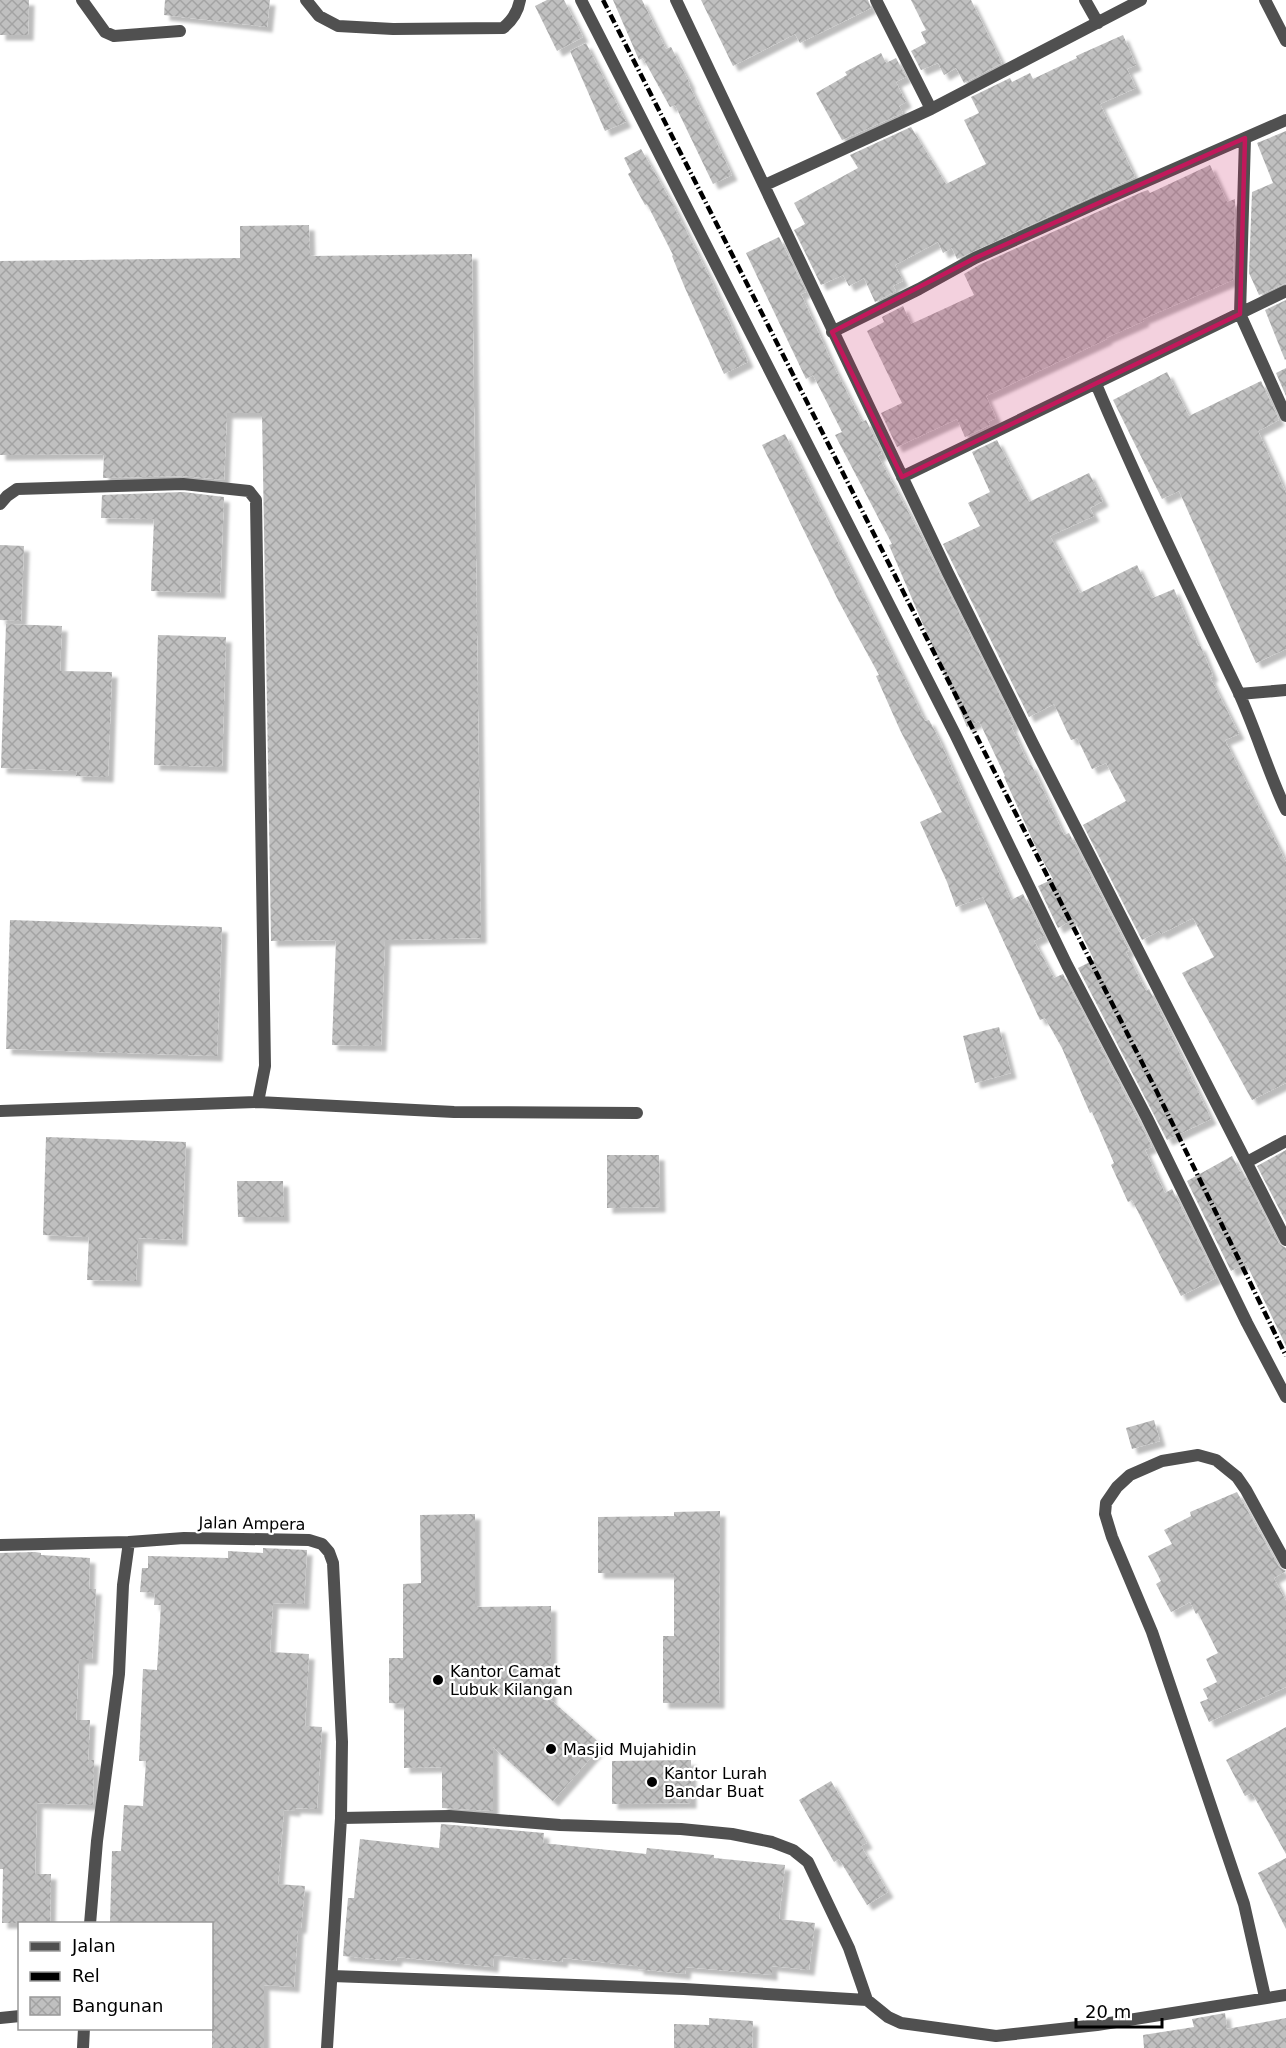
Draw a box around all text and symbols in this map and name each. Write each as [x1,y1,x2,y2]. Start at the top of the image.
street label: Jalan Ampera [197,1513,306,1534]
place label: Kantor Camat Lubuk Kilangan [450,1662,573,1699]
marker: Kantor Camat Lubuk Kilangan [431,1673,445,1687]
place label: Masjid Mujahidin [563,1740,697,1759]
marker: Masjid Mujahidin [544,1742,558,1756]
place label: Kantor Lurah Bandar Buat [664,1764,767,1801]
marker: Kantor Lurah Bandar Buat [645,1775,659,1789]
legend [18,1922,213,2030]
text: Jalan [71,1935,116,1956]
text: Rel [72,1965,100,1986]
scale bar [1076,1991,1162,2029]
text: Bangunan [72,1995,163,2016]
text: 20 m [1085,2001,1131,2022]

